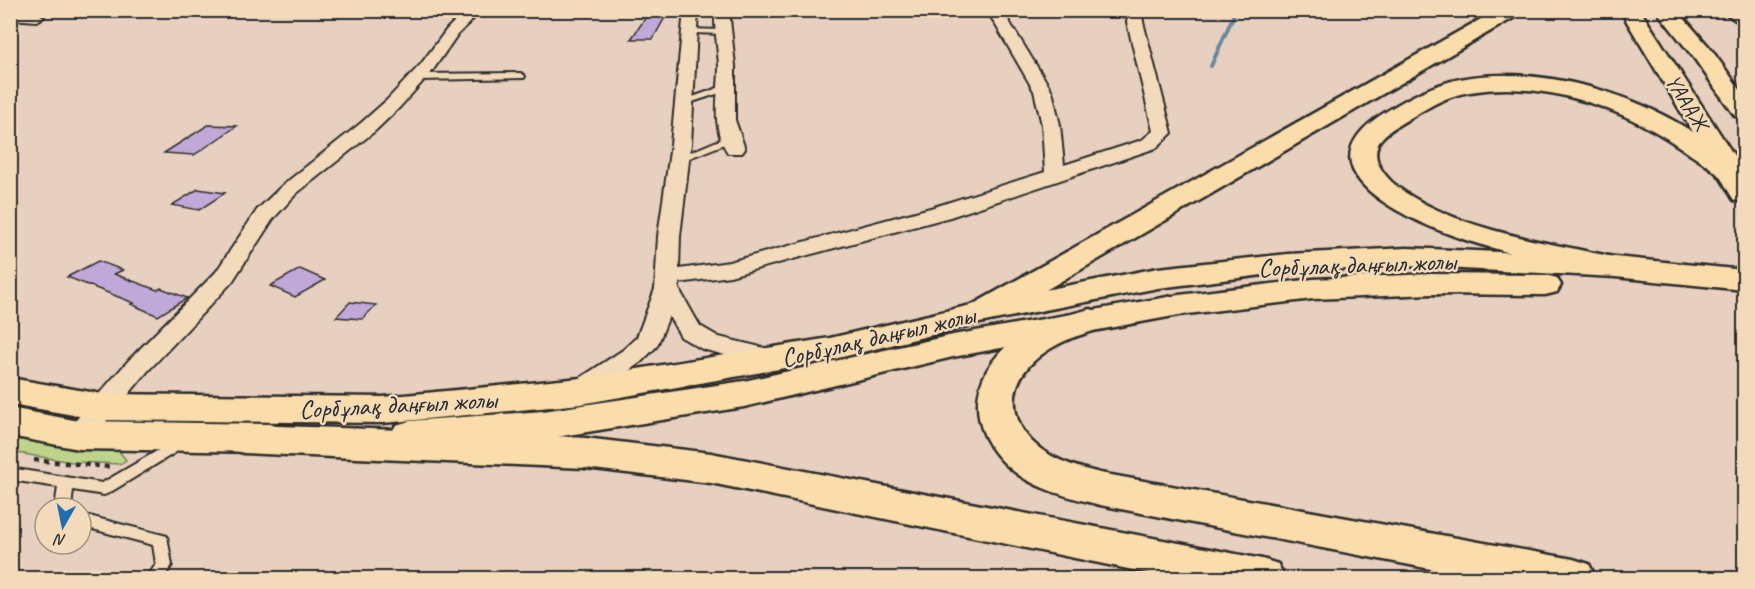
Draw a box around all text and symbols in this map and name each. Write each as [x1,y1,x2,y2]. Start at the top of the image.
street label: ҮАААЖ [1659,69,1717,138]
street label: Сорбұлақ даңғыл жолы [1258,244,1459,284]
street label: Сорбұлақ даңғыл жолы [778,298,980,375]
street label: Сорбұлақ даңғыл жолы [298,383,500,426]
north arrow [33,496,93,556]
text: N [51,529,67,550]

